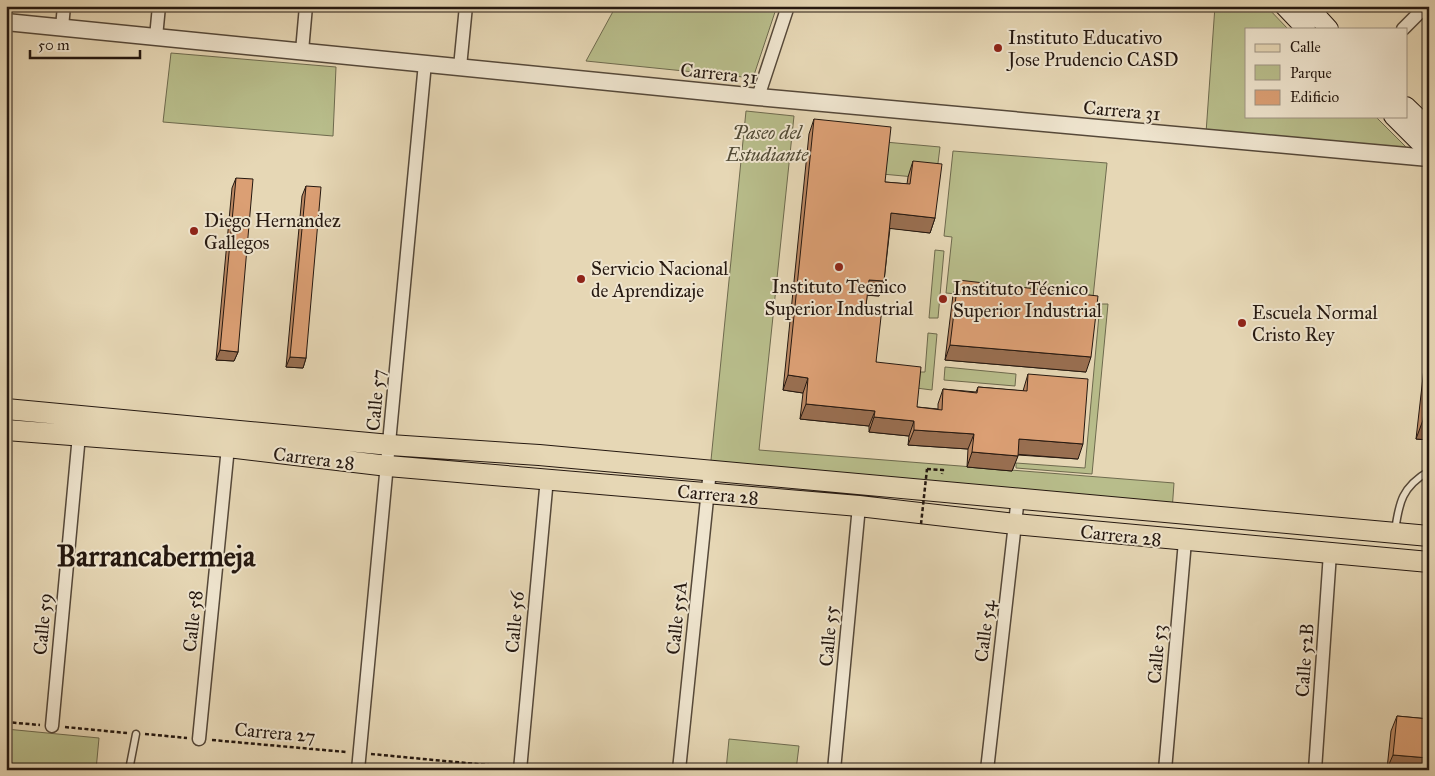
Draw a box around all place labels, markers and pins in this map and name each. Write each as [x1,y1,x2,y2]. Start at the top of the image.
place label: Instituto Educativo Jose Prudencio CASD [1006,26,1178,72]
marker: Instituto Educativo Jose Prudencio CASD [992,42,1004,54]
place label: Diego Hernandez Gallegos [204,209,341,255]
marker: Diego Hernandez Gallegos [188,225,200,237]
place label: Servicio Nacional de Aprendizaje [591,257,729,302]
marker: Instituto Tecnico Superior Industrial [833,261,845,273]
marker: Servicio Nacional de Aprendizaje [575,273,587,285]
place label: Instituto Tecnico Superior Industrial [765,275,914,320]
place label: Instituto Técnico Superior Industrial [953,277,1103,322]
marker: Instituto Técnico Superior Industrial [937,293,949,305]
place label: Escuela Normal Cristo Rey [1252,301,1378,346]
marker: Escuela Normal Cristo Rey [1236,317,1248,329]

